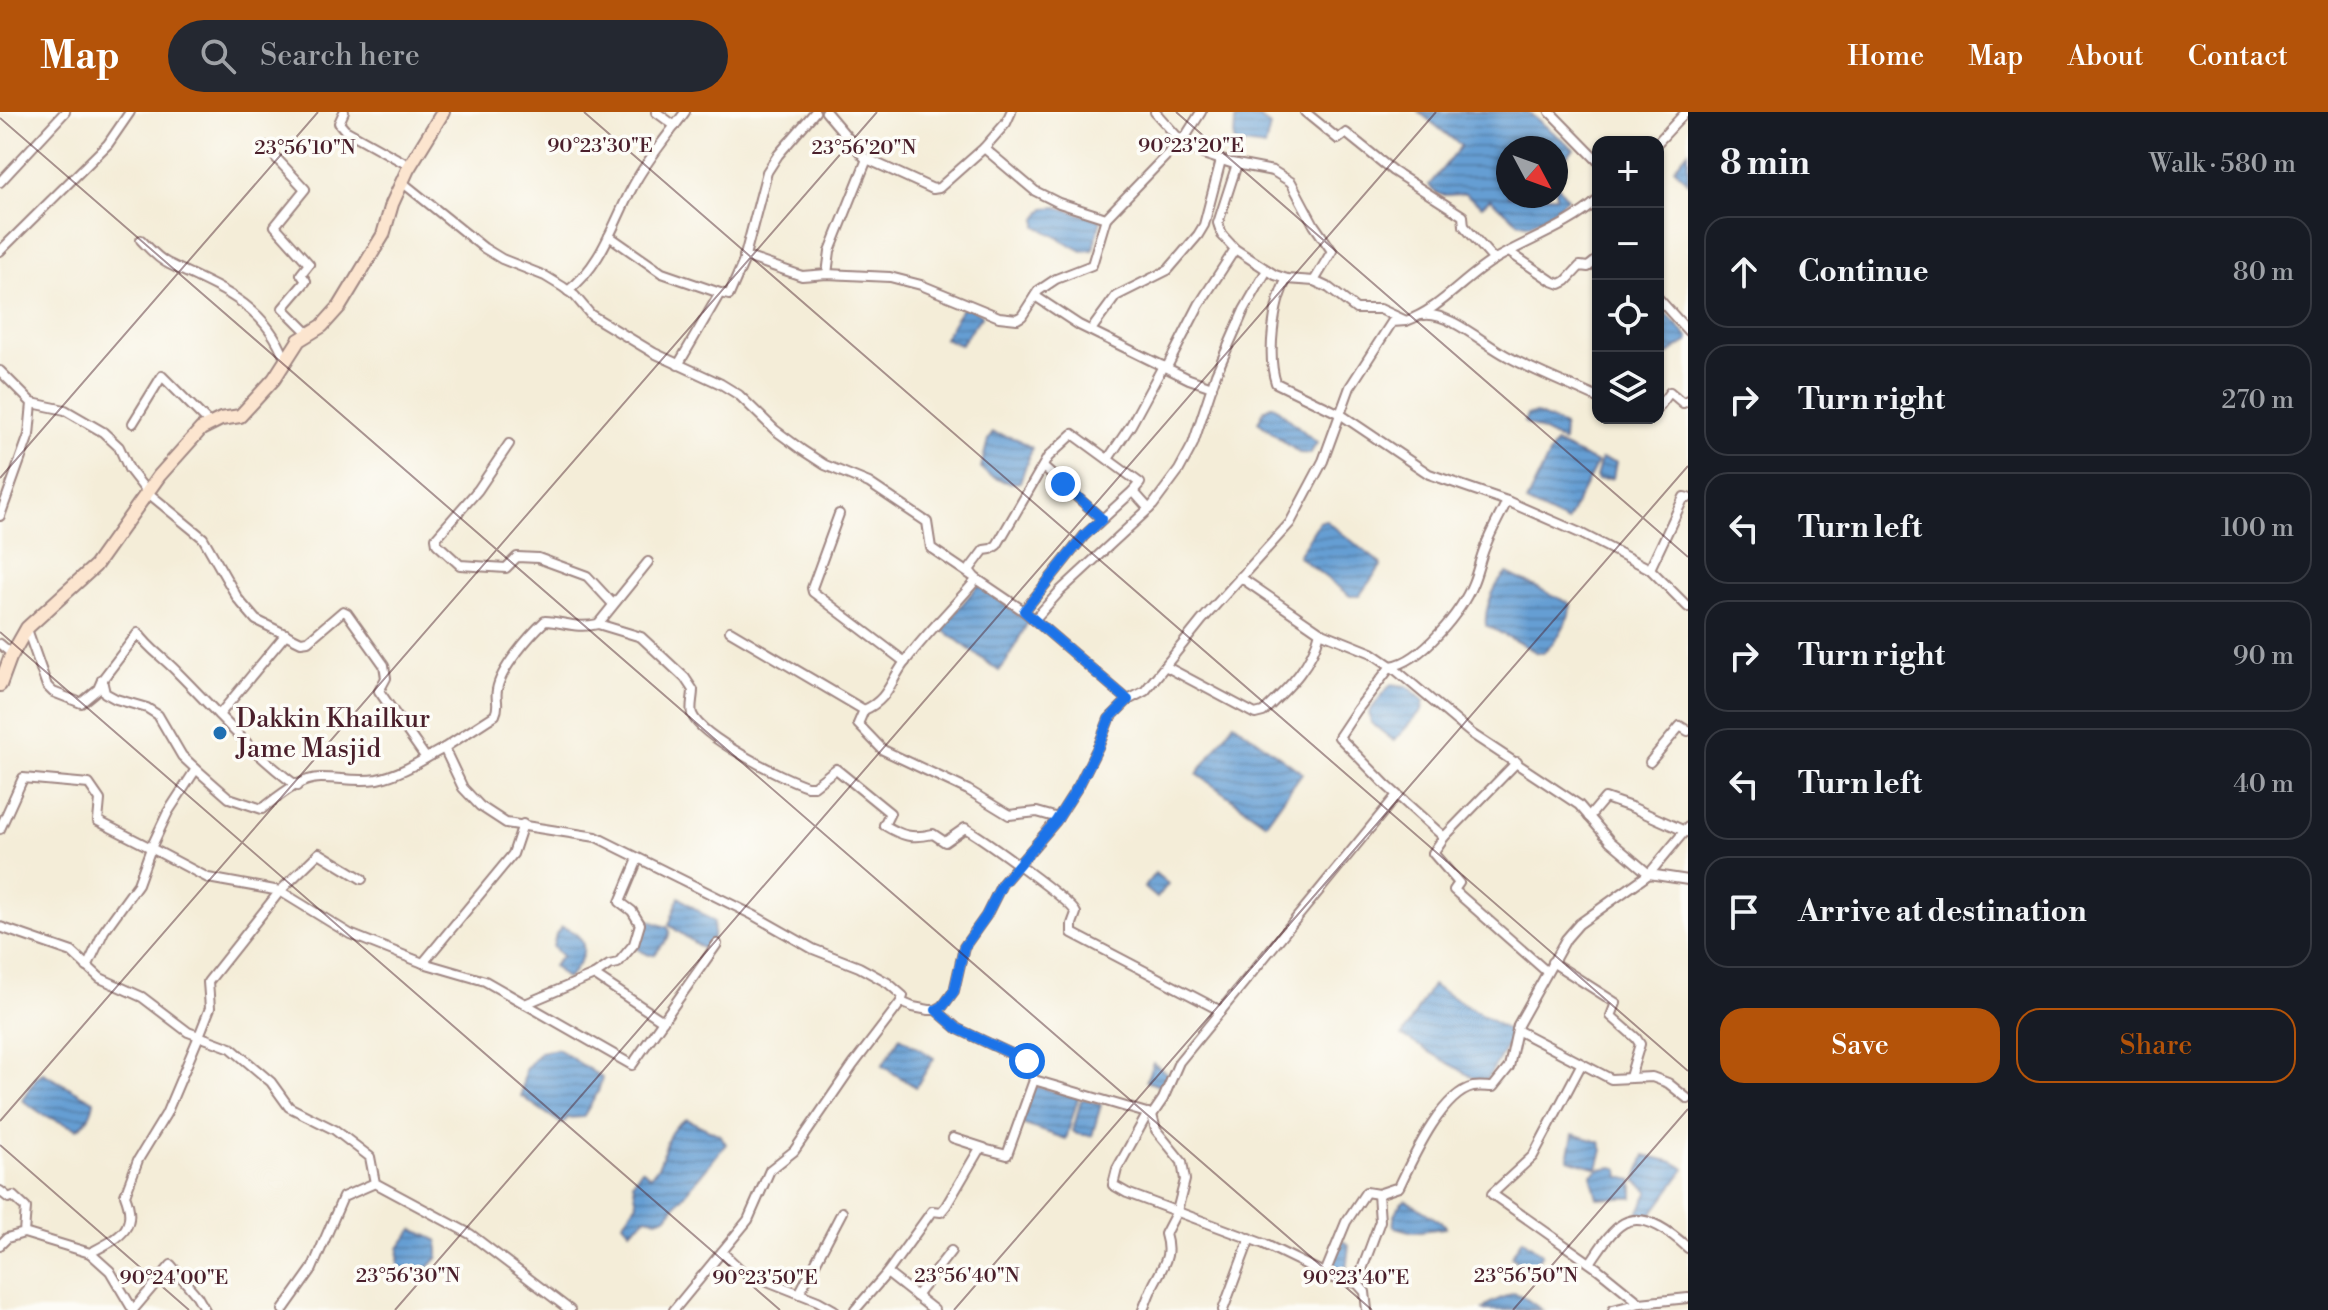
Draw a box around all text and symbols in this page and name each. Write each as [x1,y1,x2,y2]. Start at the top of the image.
search box [168,20,728,92]
text: Map [40,33,120,80]
icon: search [196,34,240,78]
text: Search here [260,37,420,75]
text: Home [1848,39,1924,74]
text: Map [1968,39,2023,74]
text: About [2067,39,2144,74]
text: Contact [2188,39,2288,74]
text: 90°23'30"E [547,134,653,159]
text: 90°23'20"E [1138,134,1244,159]
text: 23°56'10"N [254,136,356,161]
text: 23°56'20"N [812,136,916,161]
north arrow [1496,136,1568,208]
map controls [1592,136,1664,424]
button: + [1592,136,1664,208]
text: 8 min [1720,143,1810,185]
text: Walk · 580 m [2149,148,2296,180]
button: − [1592,208,1664,280]
icon: ahead [1722,250,1766,294]
text: Continue [1798,253,1929,291]
text: 80 m [2233,256,2294,288]
button: locate [1592,280,1664,352]
button: layers [1592,352,1664,424]
icon: right [1722,378,1766,422]
text: Turn right [1798,381,1945,419]
text: 270 m [2221,384,2294,416]
route end [1045,466,1081,502]
icon: left [1722,506,1766,550]
text: Turn left [1798,509,1922,547]
text: 100 m [2221,512,2294,544]
icon: right [1722,634,1766,678]
text: Turn right [1798,637,1945,675]
text: 90 m [2233,640,2294,672]
place label: Dakkin Khailkur Jame Masjid [235,703,430,765]
marker: Dakkin Khailkur Jame Masjid [211,724,229,742]
icon: left [1722,762,1766,806]
text: Turn left [1798,765,1922,803]
text: 40 m [2233,768,2294,800]
icon: arrive [1722,890,1766,934]
text: Arrive at destination [1798,893,2087,931]
button: Save [1720,1008,2000,1083]
button: Share [2016,1008,2296,1083]
route start [1009,1043,1045,1079]
text: 23°56'30"N [356,1264,460,1289]
text: 23°56'40"N [914,1264,1020,1289]
text: 23°56'50"N [1474,1264,1578,1289]
text: 90°24'00"E [120,1266,228,1291]
text: 90°23'50"E [712,1266,818,1291]
text: 90°23'40"E [1303,1266,1409,1291]

